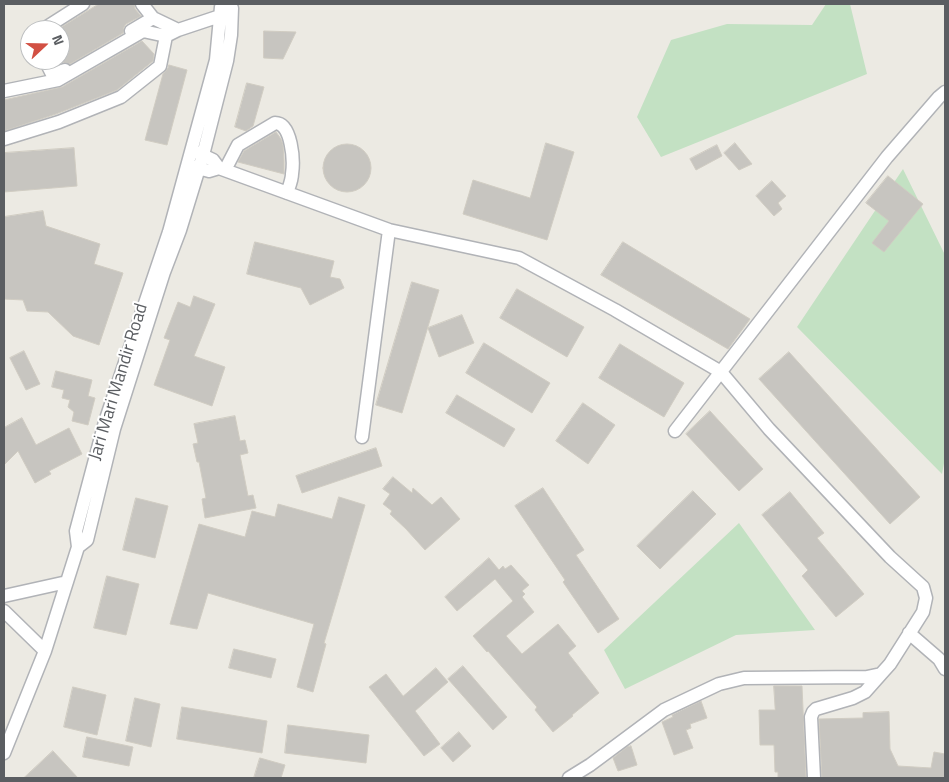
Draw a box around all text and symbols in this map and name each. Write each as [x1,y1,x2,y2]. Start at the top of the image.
north arrow [20,20,70,70]
text: N [47,32,70,48]
street label: Jari Mari Mandir Road [85,301,153,463]

